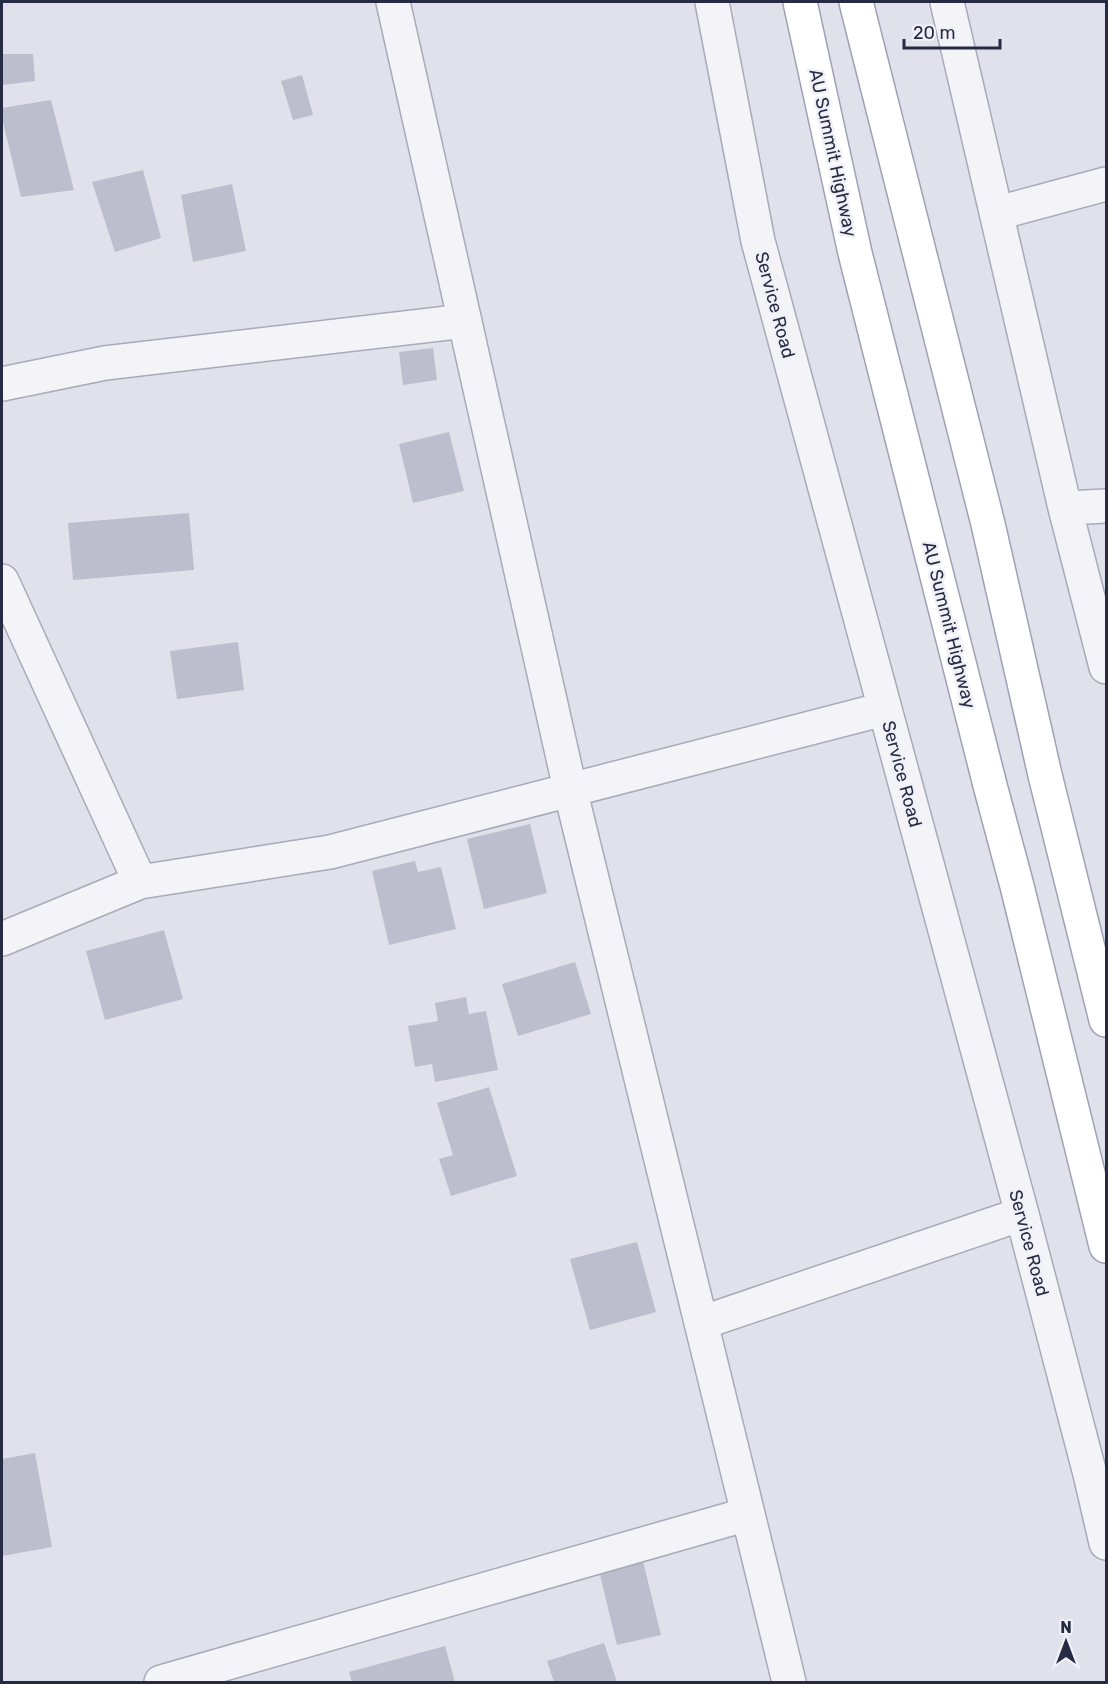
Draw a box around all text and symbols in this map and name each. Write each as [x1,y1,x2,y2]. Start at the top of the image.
scale bar [904,12,1000,50]
text: 20 m [913,22,955,44]
street label: AU Summit Highway [804,67,862,239]
street label: Service Road [750,249,800,361]
street label: AU Summit Highway [918,539,980,711]
street label: Service Road [877,718,927,830]
street label: Service Road [1004,1187,1054,1299]
north arrow [1036,1612,1096,1672]
text: N [1060,1618,1072,1637]

